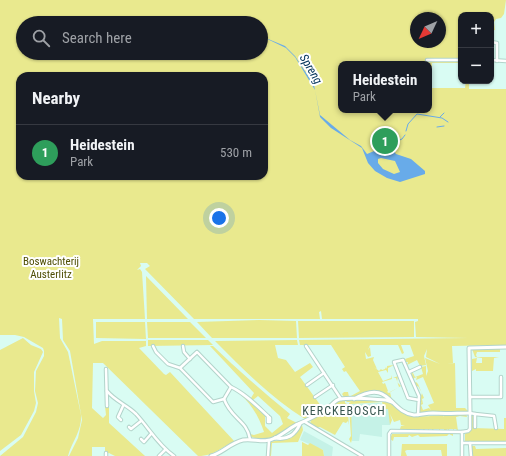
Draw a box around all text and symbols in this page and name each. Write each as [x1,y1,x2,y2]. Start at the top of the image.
north arrow [410,12,446,48]
map controls [458,12,494,84]
button: + [458,12,494,48]
search box [16,16,268,60]
icon: search [30,27,52,49]
text: Search here [62,29,132,47]
button: − [458,48,494,84]
water label: Spreng [297,52,325,87]
popup [338,61,432,113]
text: Heidestein [353,71,417,89]
text: Nearby [32,88,80,108]
text: Park [353,89,376,104]
pin: 1 [372,126,398,156]
text: Heidestein [70,136,135,154]
text: 1 [42,145,48,160]
text: 530 m [220,145,252,160]
text: Park [70,154,93,169]
your location [209,208,229,228]
park label: Boswachterij Austerlitz [23,255,79,281]
district label: KERCKEBOSCH [302,404,386,418]

